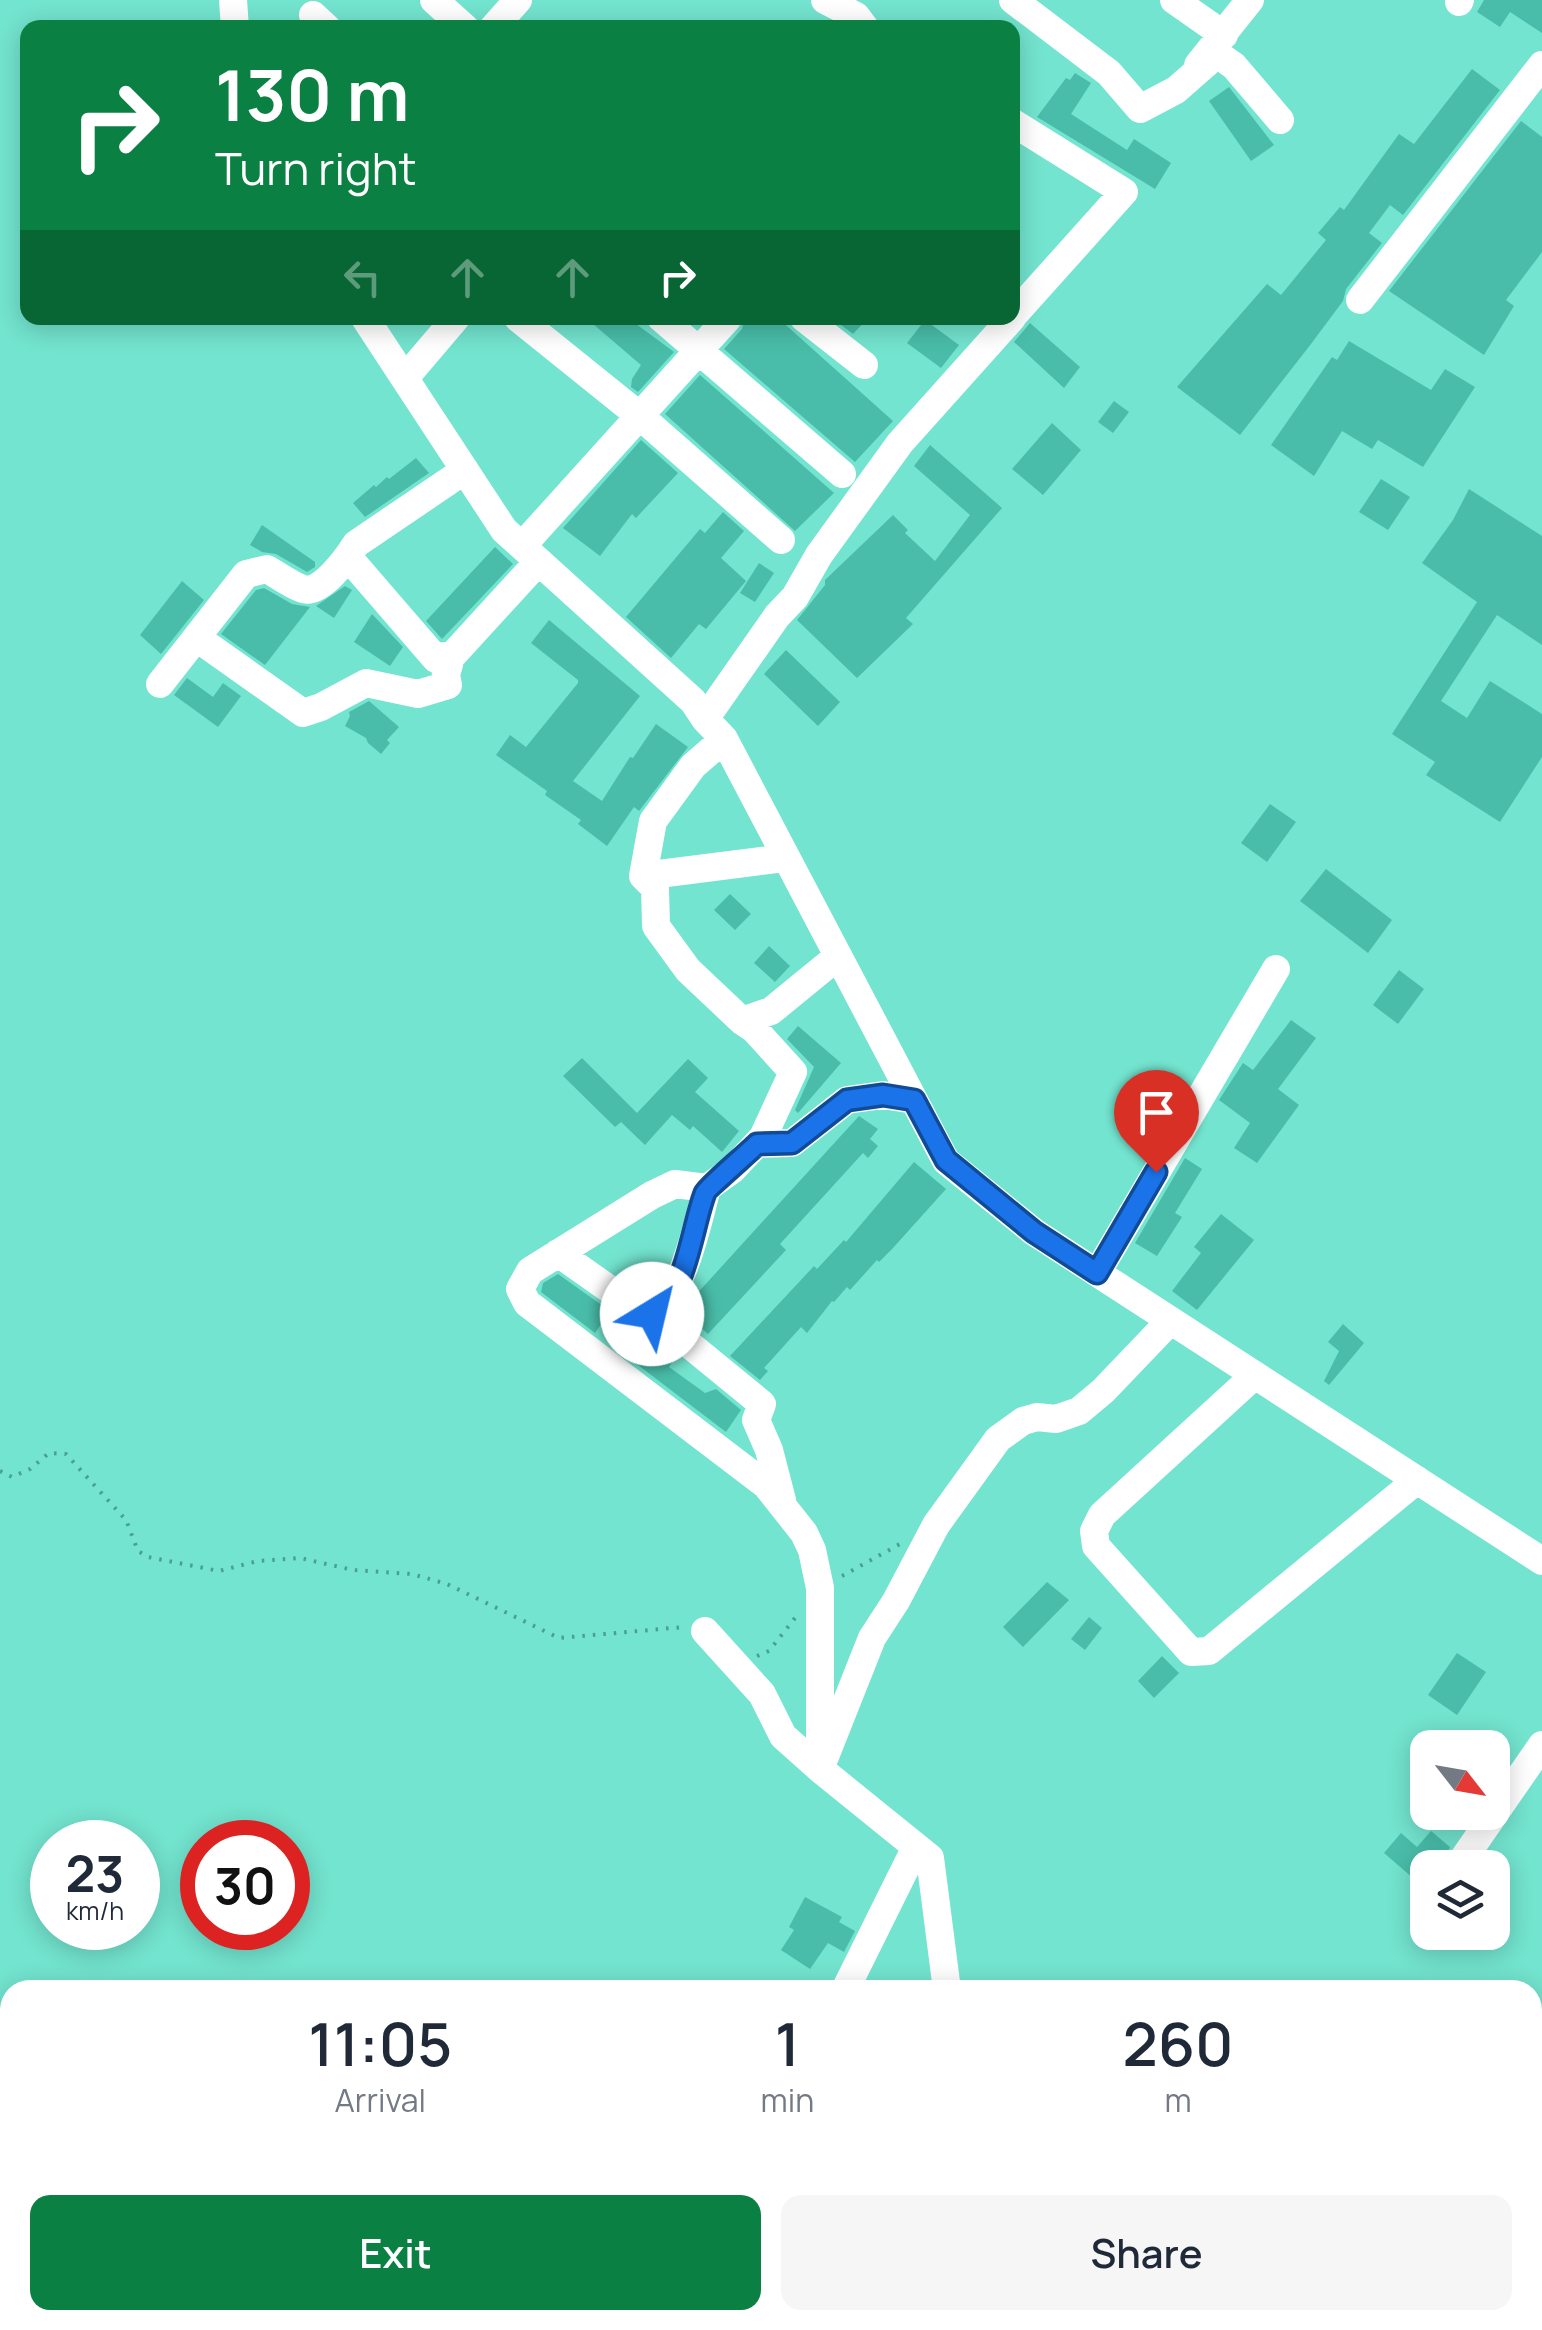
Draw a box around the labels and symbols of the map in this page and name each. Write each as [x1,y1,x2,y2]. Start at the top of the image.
pin [1114,1070,1199,1173]
position arrow [600,1262,704,1366]
north arrow [1410,1730,1510,1830]
speed limit sign: 30 [180,1820,310,1950]

